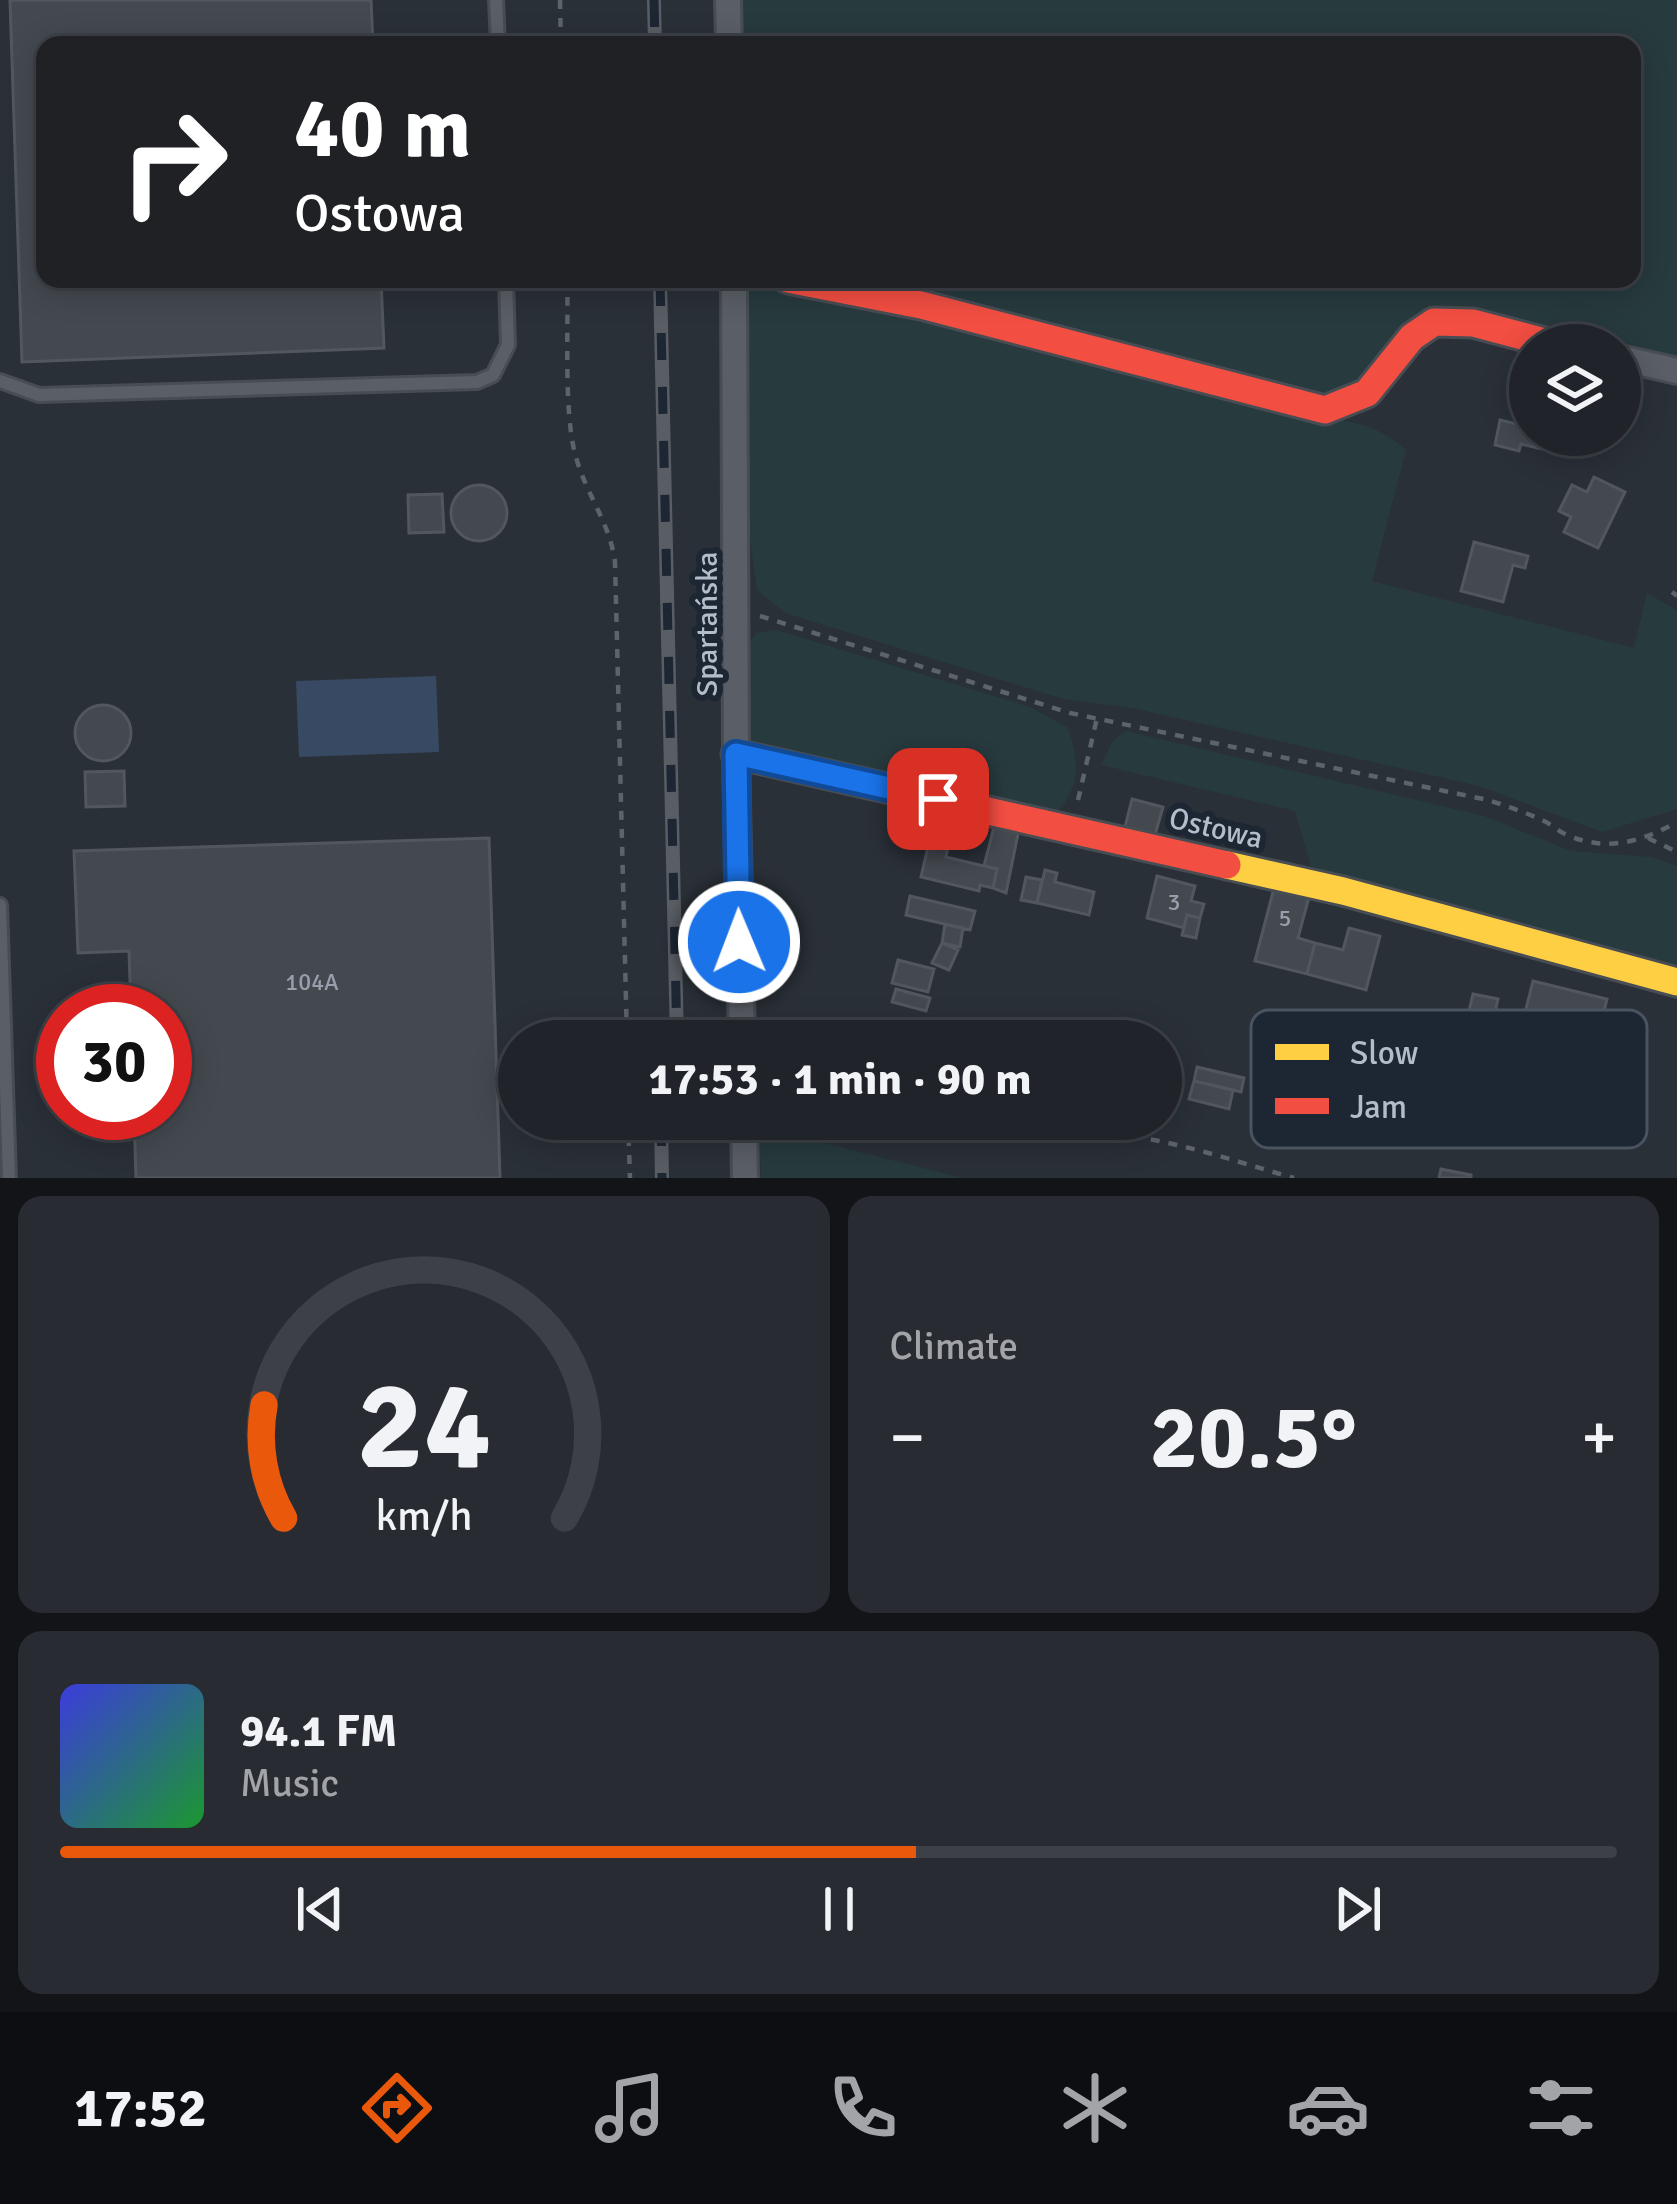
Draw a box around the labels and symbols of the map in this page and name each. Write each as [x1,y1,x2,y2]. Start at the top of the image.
street label: Spartańska [689,552,726,696]
pin [887,748,989,850]
street label: Ostowa [1165,800,1266,857]
position arrow [676,879,802,1005]
house number: 3 [1168,887,1180,917]
house number: 5 [1279,903,1291,933]
house number: 104A [285,967,339,997]
speed limit sign: 30 [36,984,192,1140]
legend [1251,1010,1647,1148]
text: Slow [1350,1033,1419,1074]
text: Jam [1350,1087,1407,1128]

